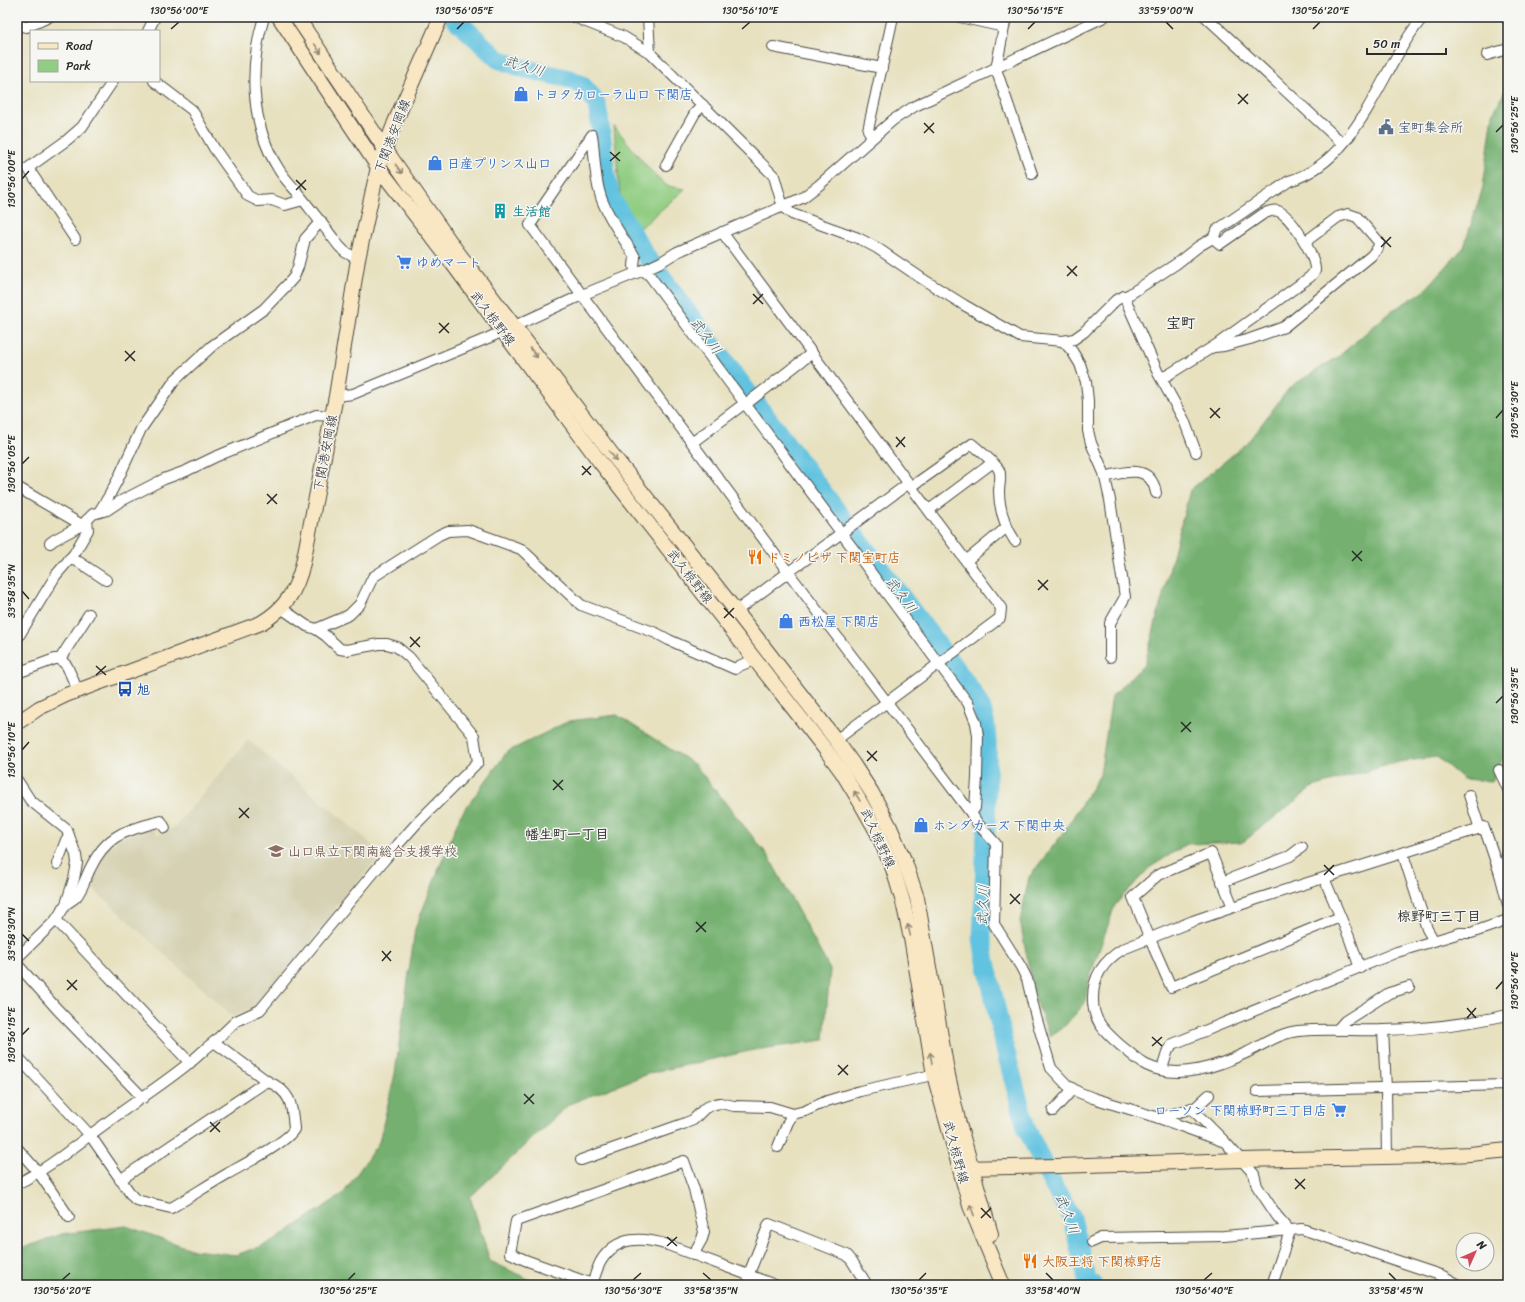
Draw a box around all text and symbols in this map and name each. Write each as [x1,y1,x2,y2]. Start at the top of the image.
text: 130°56'00"E [150,2,210,20]
text: 130°56'05"E [435,2,494,20]
text: 130°56'10"E [722,2,780,20]
text: 130°56'15"E [1007,2,1064,20]
text: 33°59'00"N [1139,2,1194,20]
text: 130°56'20"E [1291,2,1350,20]
legend [30,30,160,82]
scale bar [1367,30,1446,56]
text: 50 m [1373,33,1400,55]
text: Road [66,35,93,57]
one-way arrow [314,44,323,55]
water label: 武久川 [500,48,548,84]
text: Park [66,55,91,77]
place label: トヨタカローラ山口 下関店 [533,83,692,106]
shop icon: トヨタカローラ山口 下関店 [512,85,530,103]
street label: 下関港安岡線 [367,95,417,177]
text: 130°56'25"E [1506,95,1524,154]
place label: 宝町集会所 [1398,116,1463,139]
public building icon: 宝町集会所 [1377,118,1395,136]
text: 130°56'00"E [3,148,21,208]
place label: 日産プリンス山口 [447,152,551,175]
shop icon: 日産プリンス山口 [426,154,444,172]
one-way arrow [395,163,403,174]
place label: 生活館 [512,200,551,223]
building icon: 生活館 [491,202,509,220]
place label: ゆめマート [416,251,481,274]
supermarket icon: ゆめマート [395,253,413,271]
street label: 武久椋野線 [464,285,522,352]
district label: 宝町 [1166,310,1196,336]
water label: 武久川 [683,312,729,360]
one-way arrow [530,347,538,358]
text: 130°56'30"E [1506,380,1524,439]
street label: 下関港安岡線 [306,412,344,493]
text: 130°56'05"E [3,434,21,493]
one-way arrow [609,450,617,461]
street label: 武久椋野線 [661,543,720,609]
place label: ドミノピザ 下関宝町店 [767,546,900,569]
restaurant icon: ドミノピザ 下関宝町店 [746,548,764,566]
text: 33°58'35"N [3,564,21,618]
water label: 武久川 [878,571,924,619]
place label: 西松屋 下関店 [798,610,879,633]
shop icon: 西松屋 下関店 [777,612,795,630]
text: 130°56'35"E [1506,666,1524,725]
place label: 旭 [137,678,150,701]
bus stop icon: 旭 [116,680,134,698]
text: 130°56'10"E [3,720,21,778]
one-way arrow [852,790,860,802]
street label: 武久椋野線 [854,804,903,873]
place label: ホンダカーズ 下関中央 [933,814,1065,837]
shop icon: ホンダカーズ 下関中央 [912,816,930,834]
district label: 幡生町一丁目 [525,822,609,847]
place label: 山口県立下関南総合支援学校 [288,840,457,863]
school or university icon: 山口県立下関南総合支援学校 [267,842,285,860]
water label: 武久川 [970,884,996,926]
district label: 椋野町三丁目 [1397,904,1481,929]
text: 33°58'30"N [3,907,21,961]
one-way arrow [905,923,913,936]
text: 130°56'40"E [1506,950,1524,1010]
text: 130°56'15"E [3,1006,21,1063]
one-way arrow [927,1051,935,1064]
place label: ローソン 下関椋野町三丁目店 [1155,1099,1327,1122]
supermarket icon: ローソン 下関椋野町三丁目店 [1330,1101,1348,1119]
street label: 武久椋野線 [936,1118,976,1187]
water label: 武久川 [1048,1190,1086,1238]
one-way arrow [968,1205,976,1217]
north arrow [1455,1232,1495,1272]
text: N [1472,1235,1491,1255]
place label: 大阪王将 下関椋野店 [1042,1250,1162,1273]
restaurant icon: 大阪王将 下関椋野店 [1021,1252,1039,1270]
text: 130°56'20"E [33,1282,92,1300]
text: 130°56'25"E [319,1282,378,1300]
text: 130°56'30"E [604,1282,663,1300]
text: 33°58'35"N [684,1282,738,1300]
text: 130°56'35"E [890,1282,949,1300]
text: 33°58'40"N [1026,1282,1080,1300]
text: 130°56'40"E [1175,1282,1235,1300]
text: 33°58'45"N [1369,1282,1423,1300]

